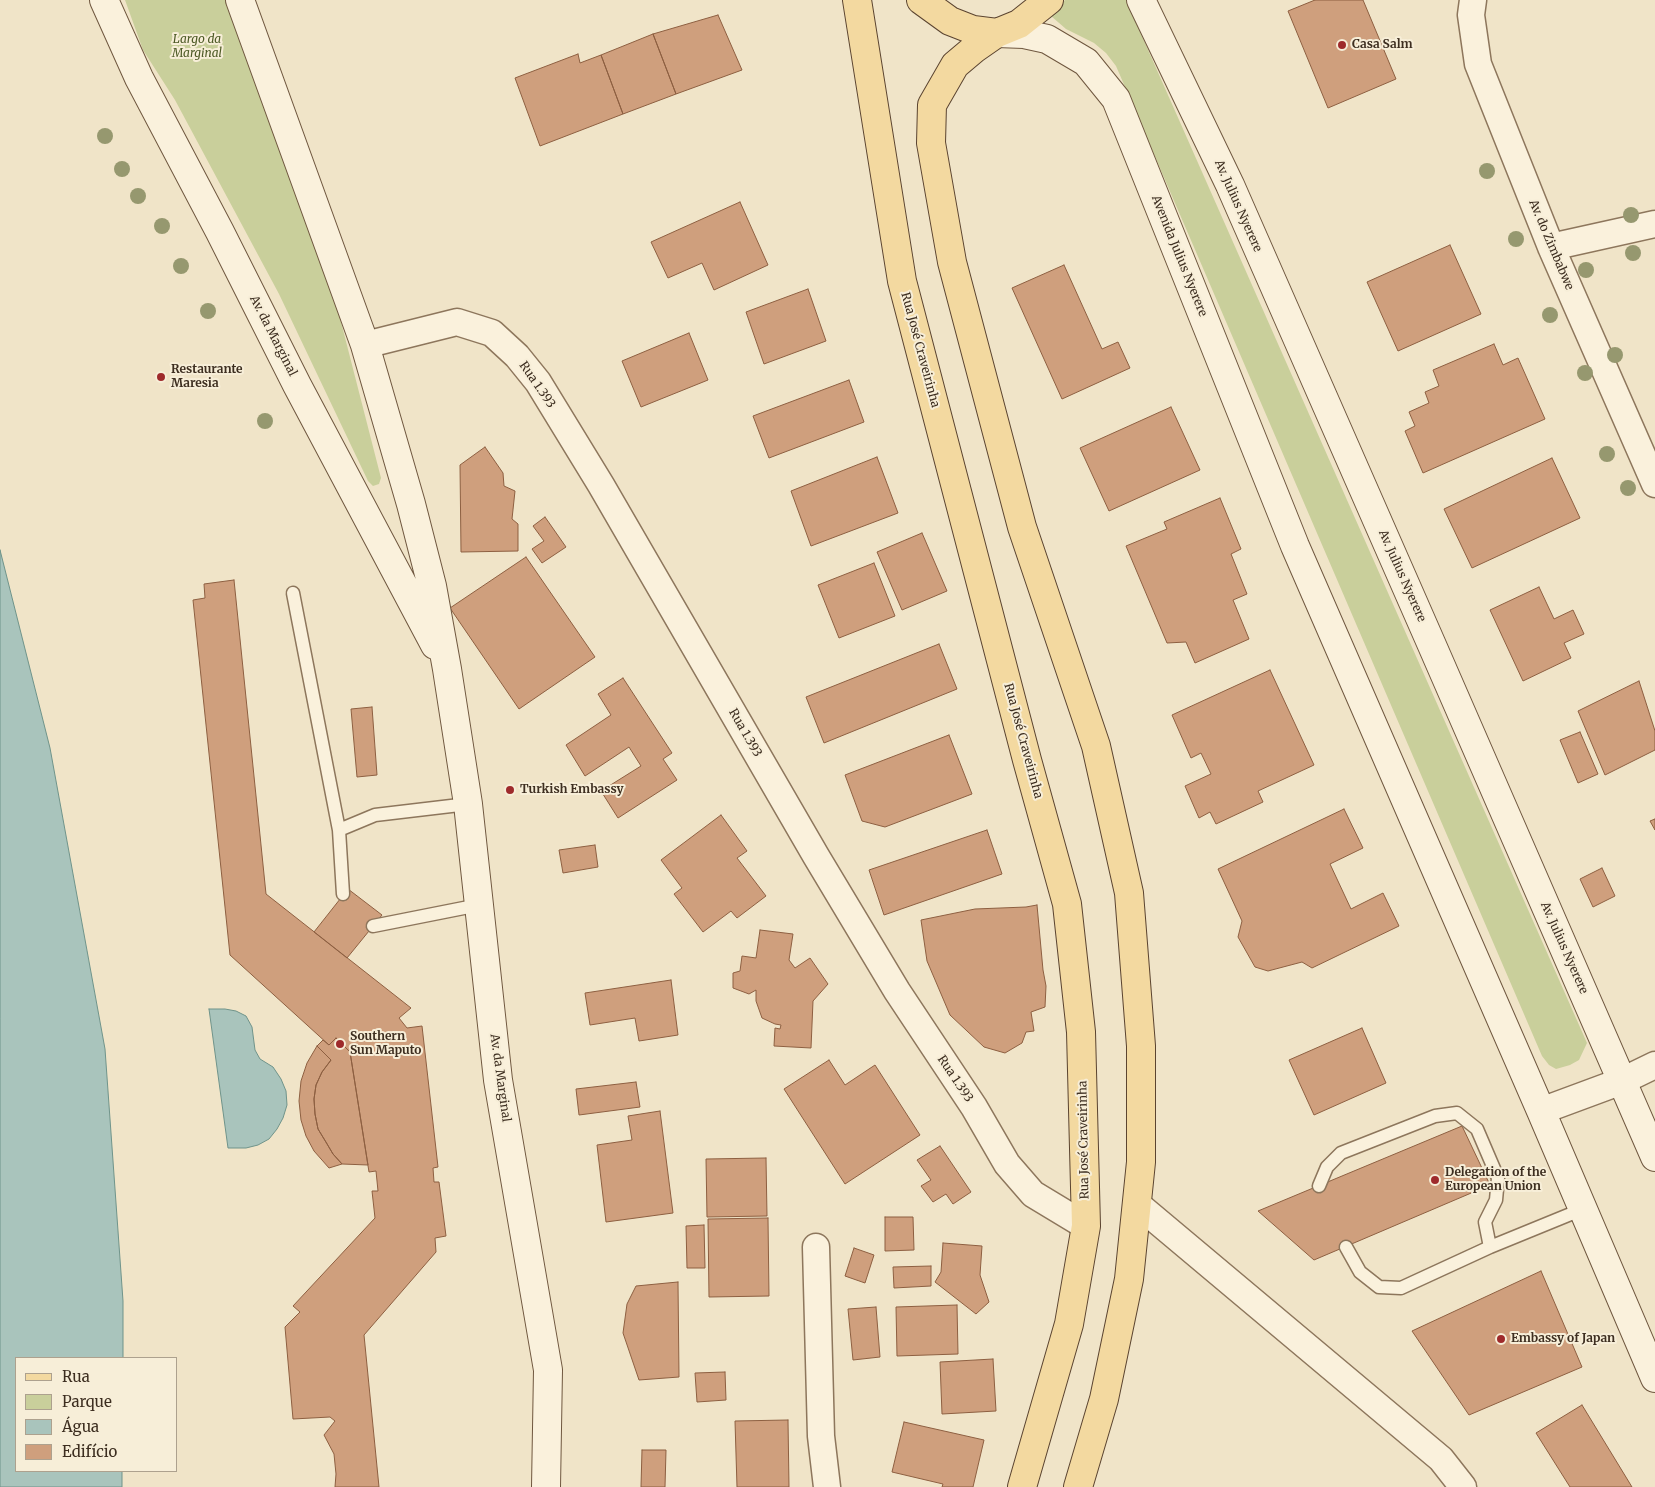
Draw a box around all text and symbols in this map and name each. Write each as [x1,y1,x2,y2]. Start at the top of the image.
park label: Largo da Marginal [172,33,222,61]
place label: Casa Salm [1352,38,1413,52]
marker: Casa Salm [1336,39,1348,51]
street label: Av. Julius Nyerere [1211,158,1265,254]
street label: Avenida Julius Nyerere [1148,193,1210,319]
street label: Av. do Zimbabwe [1525,198,1577,292]
street label: Rua José Craveirinha [898,291,942,409]
street label: Av. da Marginal [246,293,300,379]
street label: Rua 1.393 [516,359,558,411]
place label: Restaurante Maresia [171,363,243,391]
marker: Restaurante Maresia [155,371,167,383]
street label: Av. Julius Nyerere [1375,528,1429,624]
street label: Rua José Craveirinha [1001,682,1045,800]
street label: Rua 1.393 [725,706,765,760]
place label: Turkish Embassy [520,783,624,797]
marker: Turkish Embassy [504,784,516,796]
street label: Av. Julius Nyerere [1537,900,1591,996]
place label: Southern Sun Maputo [350,1030,421,1058]
street label: Av. da Marginal [487,1033,513,1123]
marker: Southern Sun Maputo [334,1038,346,1050]
street label: Rua 1.393 [934,1053,976,1105]
street label: Rua José Craveirinha [1076,1080,1092,1200]
place label: Delegation of the European Union [1445,1166,1546,1194]
marker: Delegation of the European Union [1429,1174,1441,1186]
place label: Embassy of Japan [1511,1332,1615,1346]
marker: Embassy of Japan [1495,1333,1507,1345]
legend [15,1357,178,1472]
text: Rua [62,1367,90,1386]
text: Parque [62,1392,112,1411]
text: Água [62,1417,99,1436]
text: Edifício [62,1442,117,1461]

